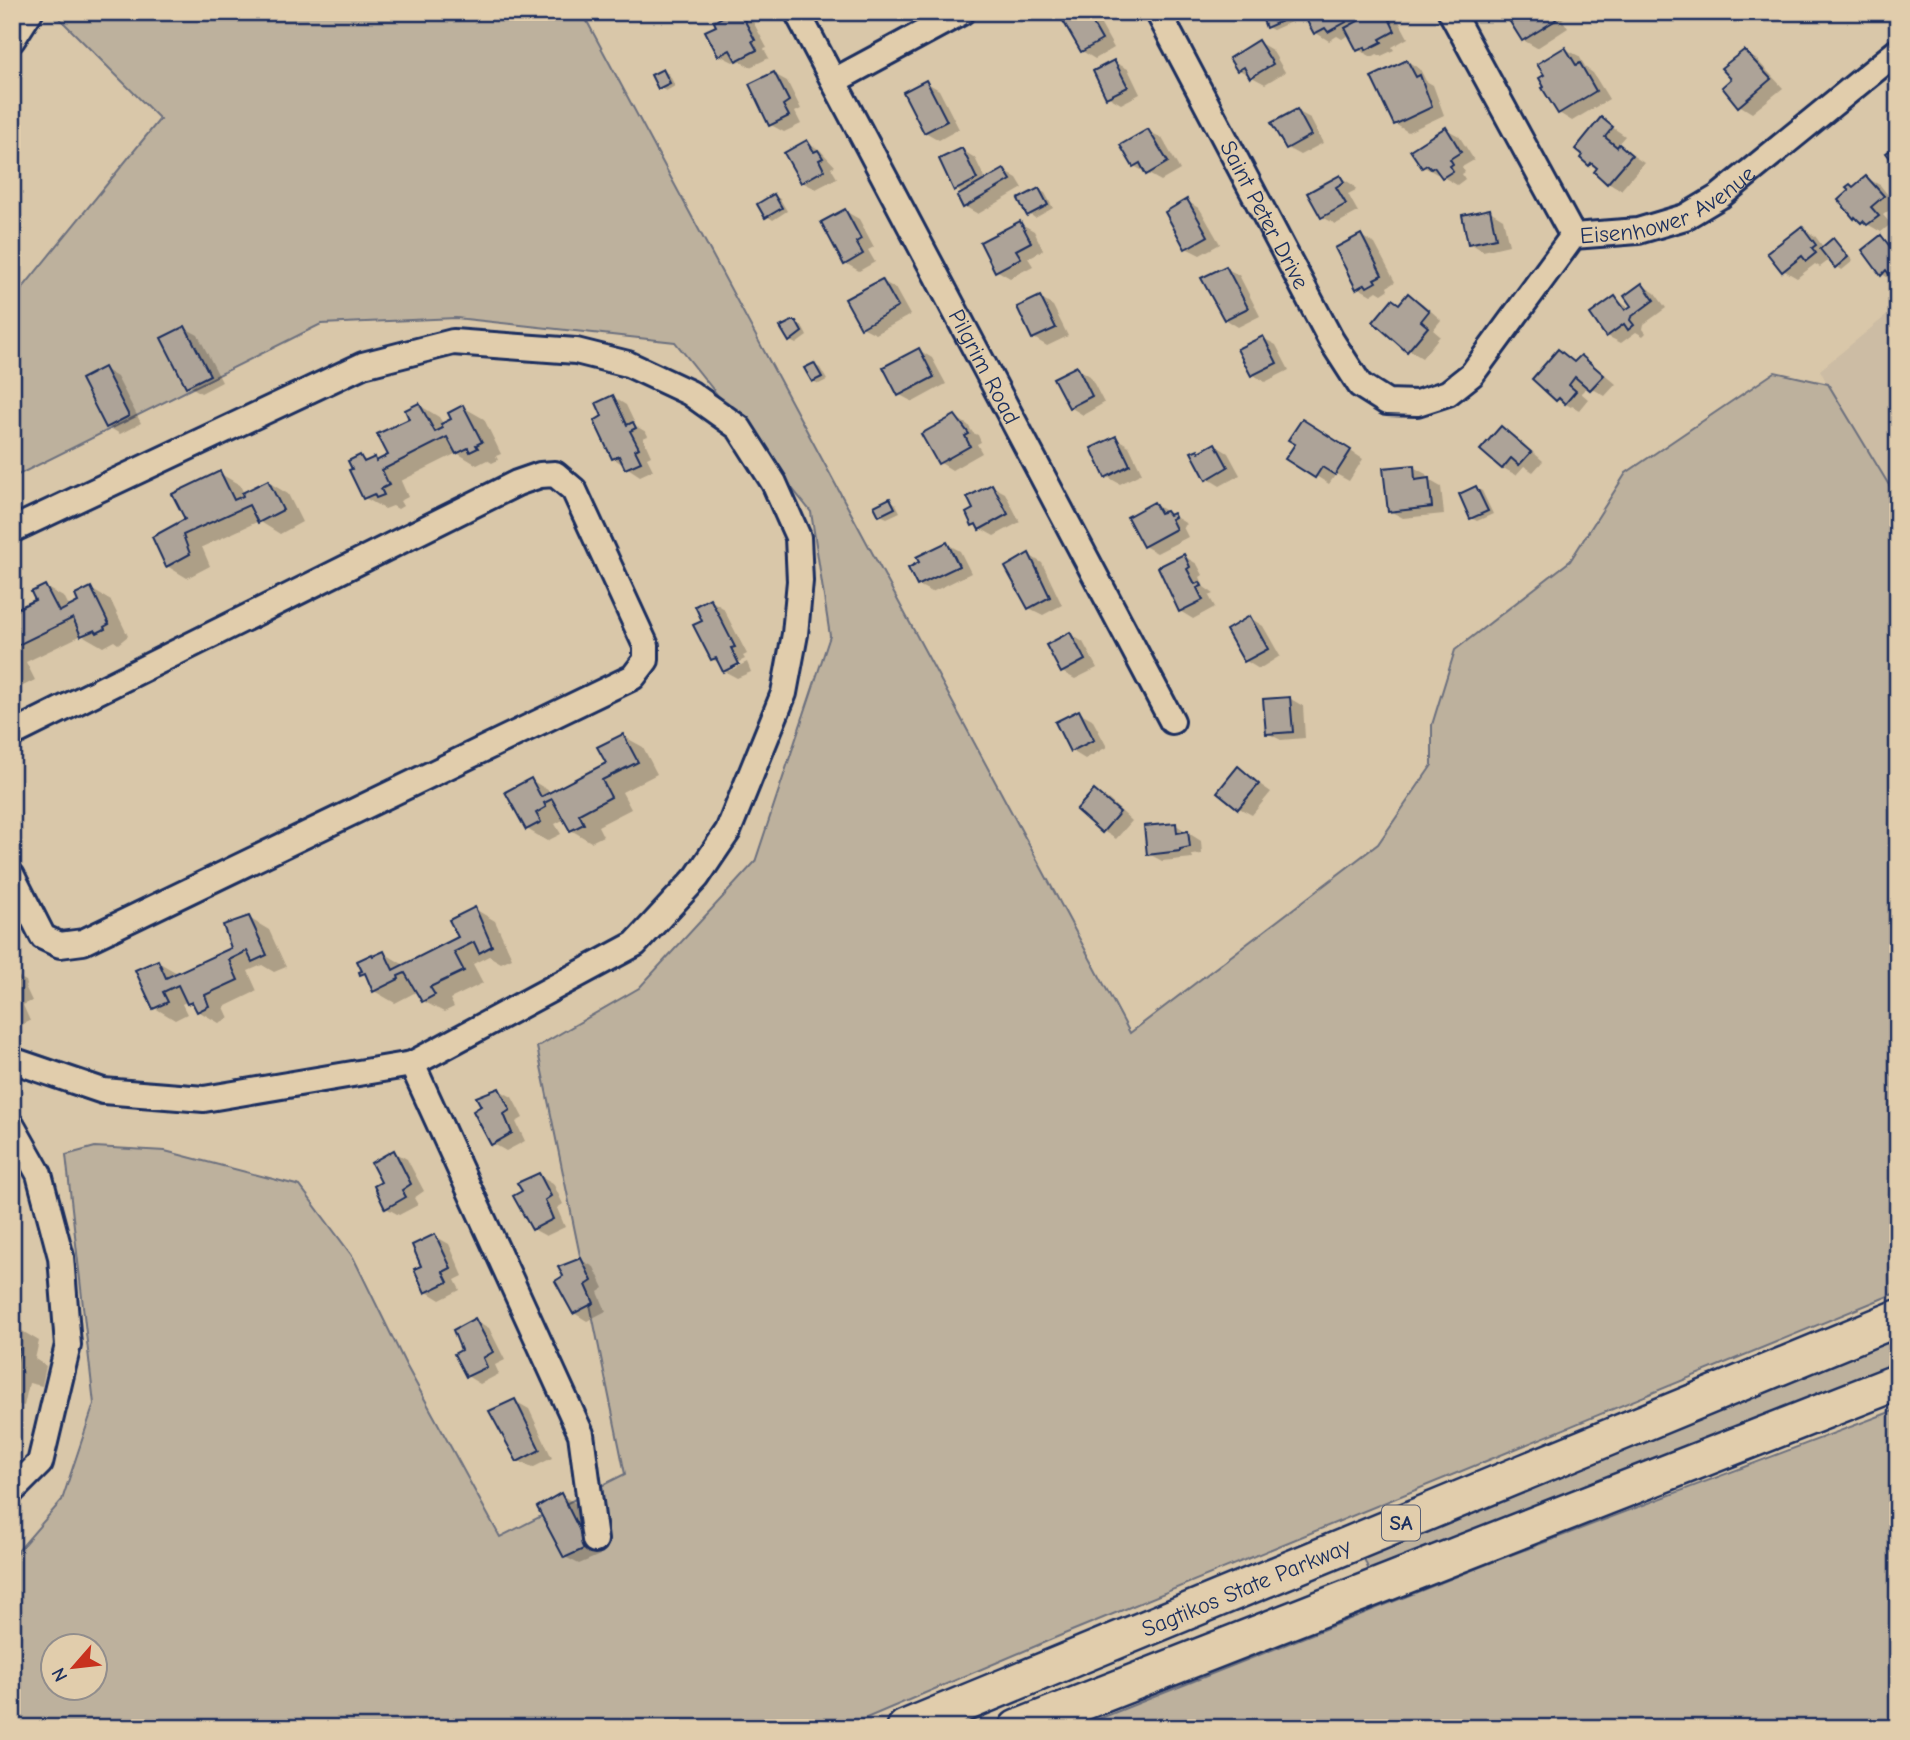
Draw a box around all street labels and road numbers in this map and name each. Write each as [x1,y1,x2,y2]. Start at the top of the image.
street label: Saint Peter Drive [1215,136,1315,293]
street label: Eisenhower Avenue [1579,160,1760,249]
street label: Pilgrim Road [943,304,1026,429]
road number: SA [1382,1506,1420,1540]
street label: Sagtikos State Parkway [1138,1532,1355,1642]

